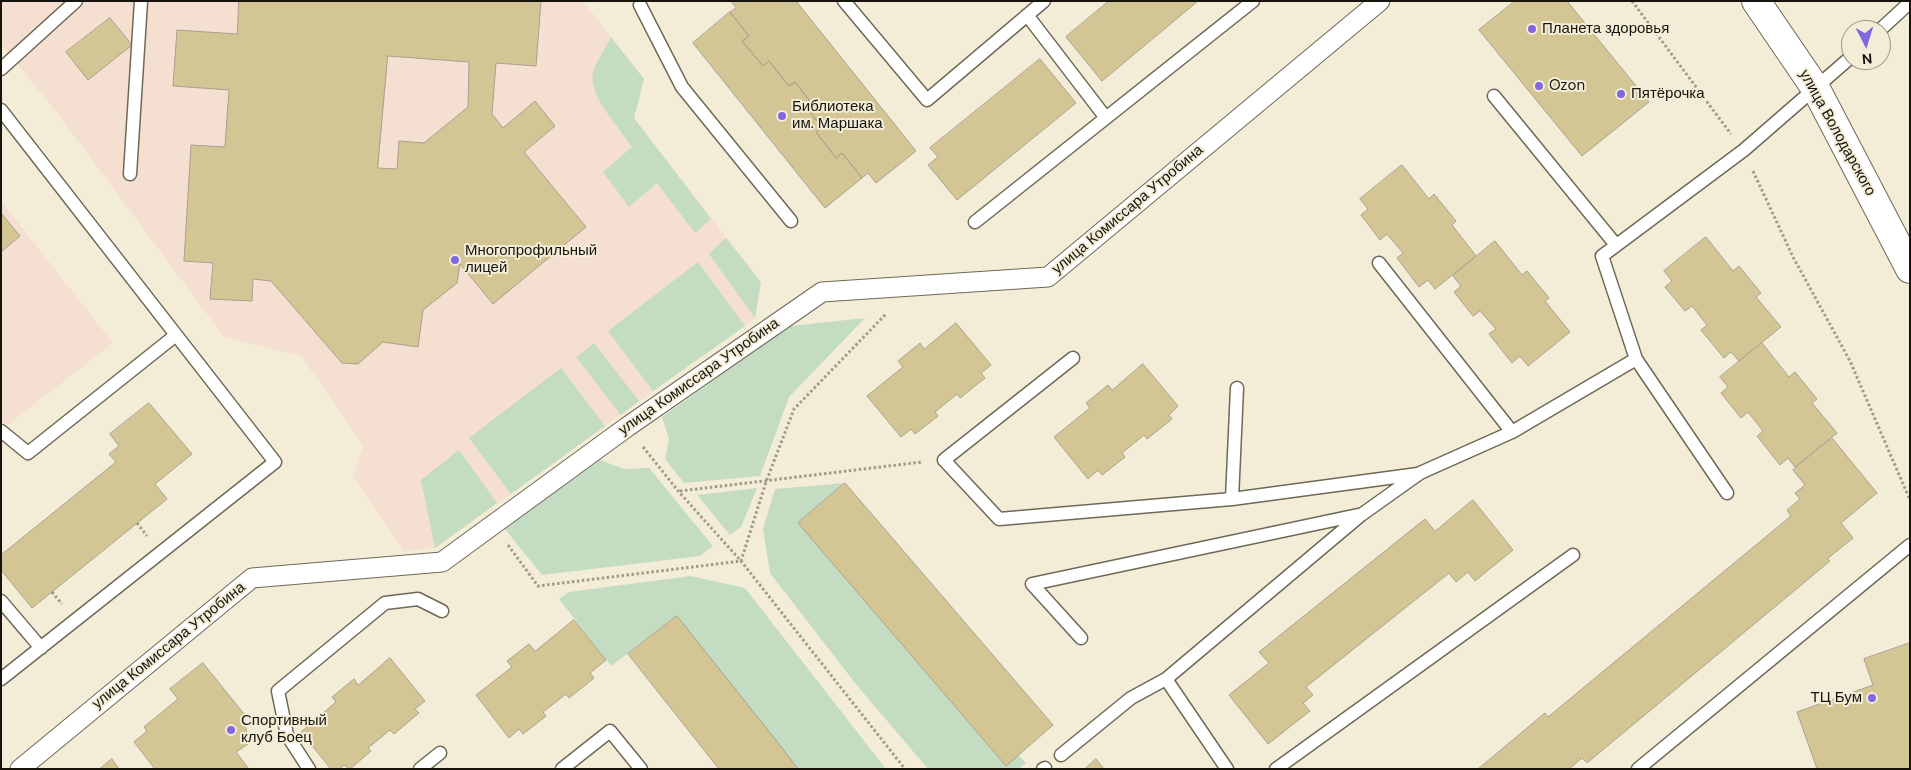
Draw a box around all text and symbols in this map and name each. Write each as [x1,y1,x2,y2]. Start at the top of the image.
place label: Планета здоровья [1542,20,1669,38]
north arrow [1841,20,1891,70]
marker: Планета здоровья [1526,23,1538,35]
text: N [1861,50,1873,68]
street label: улица Володарского [1795,67,1879,199]
place label: Ozon [1549,77,1585,95]
marker: Ozon [1533,80,1545,92]
place label: Пятёрочка [1631,85,1705,103]
marker: Пятёрочка [1615,88,1627,100]
place label: Библиотека им. Маршака [792,98,883,133]
marker: Библиотека им. Маршака [776,110,788,122]
street label: улица Комиссара Утробина [1049,141,1207,279]
place label: Многопрофильный лицей [465,242,597,277]
marker: Многопрофильный лицей [449,254,461,266]
street label: улица Комиссара Утробина [615,315,783,439]
street label: улица Комиссара Утробина [89,579,249,713]
place label: ТЦ Бум [1811,689,1862,707]
marker: ТЦ Бум [1866,692,1878,704]
place label: Спортивный клуб Боец [241,712,327,747]
marker: Спортивный клуб Боец [225,724,237,736]

